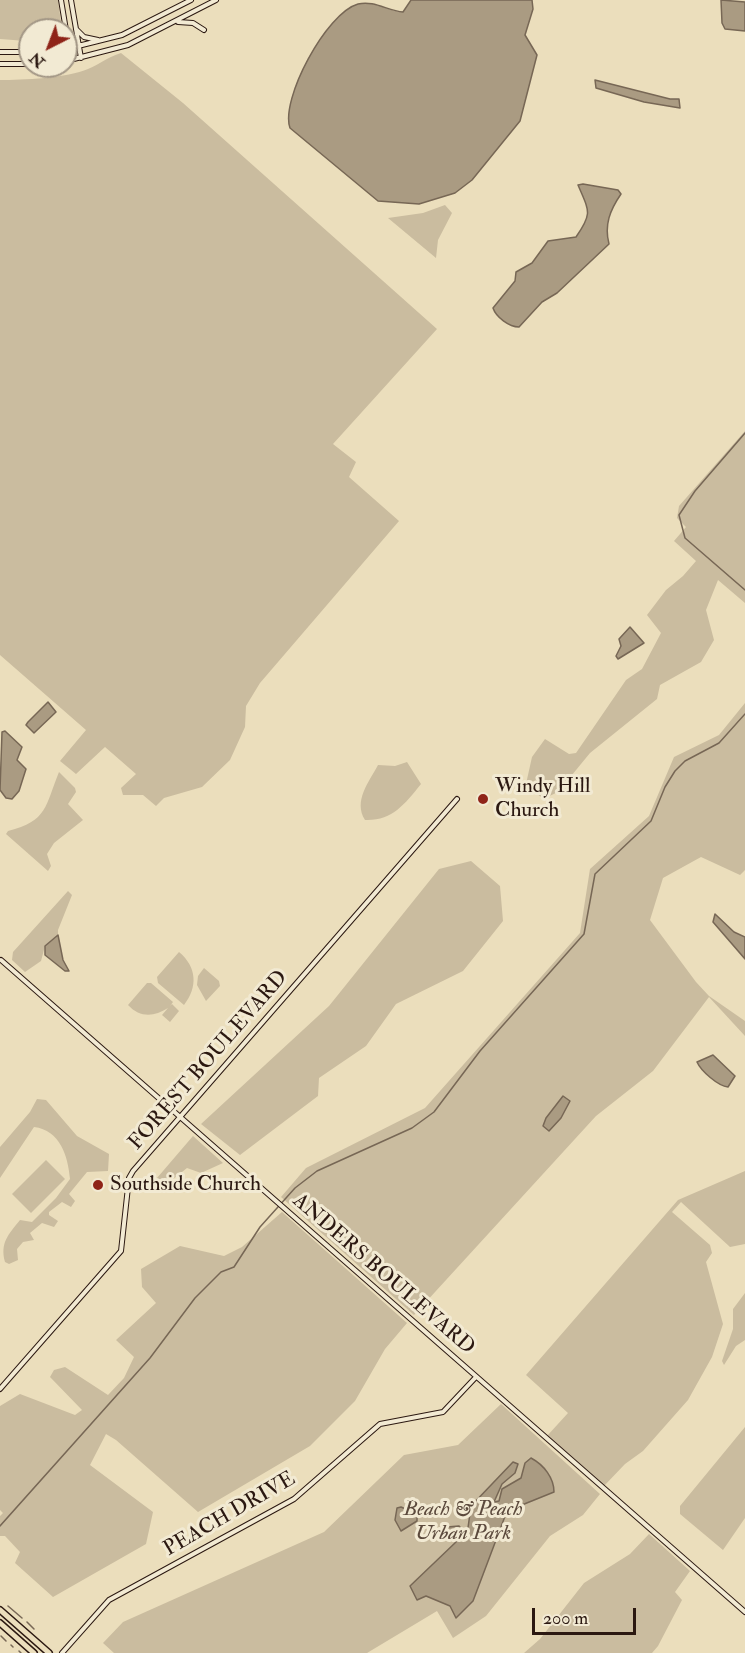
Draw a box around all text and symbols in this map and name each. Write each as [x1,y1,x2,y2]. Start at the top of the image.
north arrow [18,18,78,78]
text: N [25,48,49,72]
place label: Windy Hill Church [495,774,590,824]
marker: Windy Hill Church [476,792,490,806]
street label: FOREST BOULEVARD [124,966,294,1156]
place label: Southside Church [110,1172,261,1198]
marker: Southside Church [91,1178,105,1192]
street label: ANDERS BOULEVARD [287,1189,479,1361]
street label: PEACH DRIVE [160,1467,300,1563]
park label: Beach & Peach Urban Park [403,1497,523,1547]
scale bar [535,1596,638,1634]
text: 200 m [543,1607,588,1630]

